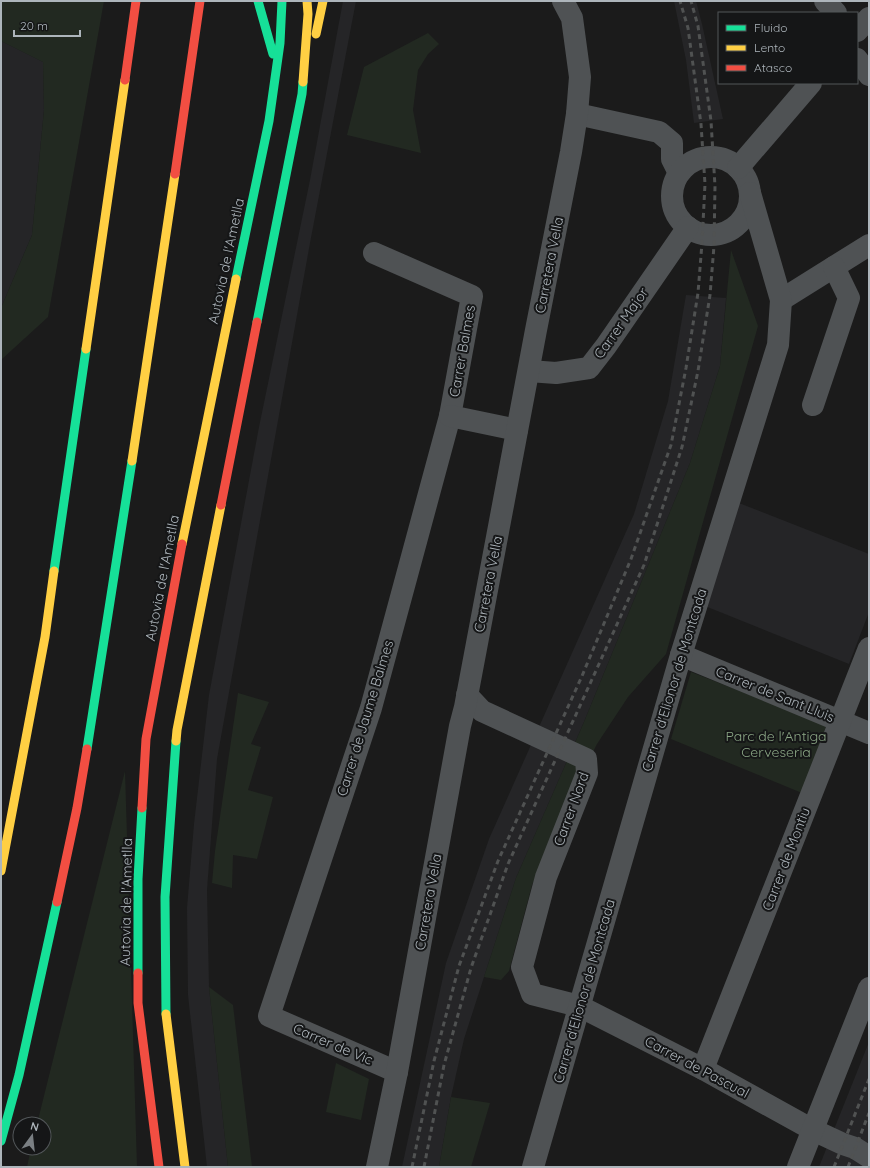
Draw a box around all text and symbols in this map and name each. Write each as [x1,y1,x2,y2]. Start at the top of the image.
scale bar [14,12,80,38]
legend [718,12,858,84]
text: 20 m [20,18,48,33]
text: Fluido [754,20,787,35]
text: Lento [754,40,785,55]
text: Atasco [754,60,792,75]
street label: Autovia de l'Ametlla [204,196,248,326]
street label: Carretera Vella [531,215,567,315]
street label: Carrer Major [590,283,652,362]
street label: Carrer Balmes [445,303,479,399]
street label: Autovia de l'Ametlla [141,513,183,643]
street label: Carretera Vella [470,534,506,634]
street label: Carrer d'Elionor de Montcada [638,586,710,774]
street label: Carrer de Jaume Balmes [333,638,397,798]
street label: Carrer de Sant Lluis [713,662,837,726]
park label: Parc de l'Antiga Cerveseria [725,727,827,761]
street label: Carrer Nord [549,770,593,848]
street label: Carrer de Montiu [758,805,814,913]
street label: Autovia de l'Ametlla [116,838,136,966]
street label: Carretera Vella [411,852,445,952]
street label: Carrer d'Elionor de Montcada [549,897,619,1085]
street label: Carrer de Vic [290,1019,376,1069]
street label: Carrer de Pascual [642,1032,752,1102]
north arrow [12,1116,52,1156]
text: N [29,1119,40,1134]

